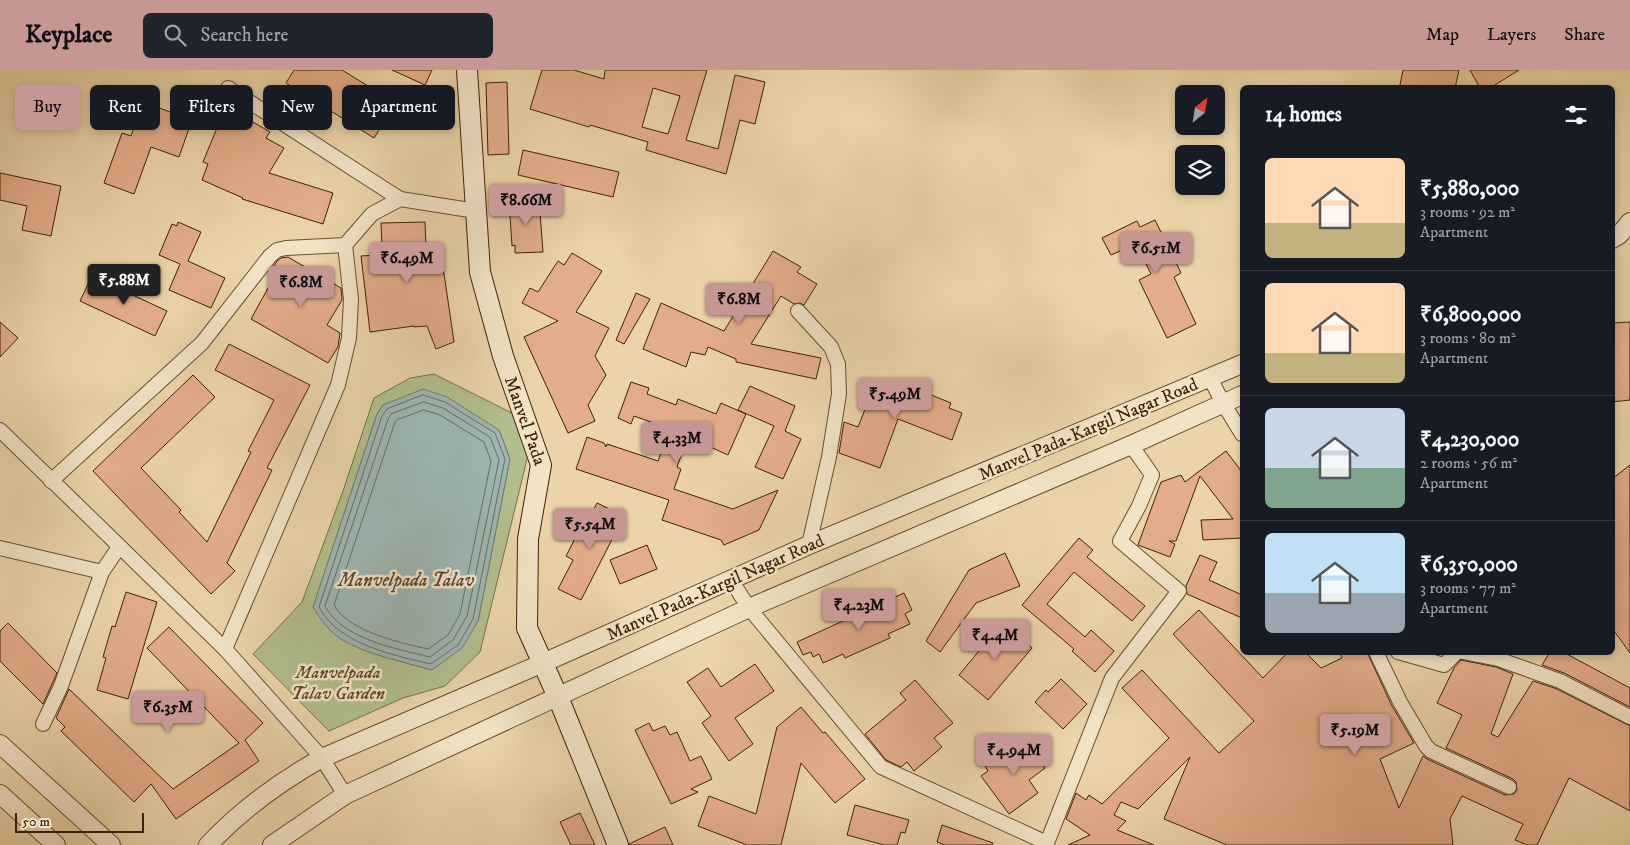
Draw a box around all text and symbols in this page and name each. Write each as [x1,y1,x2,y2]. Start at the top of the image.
search box [143,13,493,58]
text: Keyplace [25,20,113,50]
icon: search [161,21,189,49]
text: Search here [201,24,288,47]
text: Map [1426,24,1459,46]
text: Layers [1487,24,1536,46]
text: Share [1564,24,1605,46]
chip: Buy [15,85,80,130]
chip: Rent [90,85,160,130]
chip: Filters [170,85,253,130]
chip: New [263,85,332,130]
chip: Apartment [342,85,455,130]
north arrow [1175,85,1225,135]
map controls [1175,85,1225,195]
icon: filters [1562,101,1590,129]
text: 14 homes [1265,102,1342,128]
button: layers [1175,145,1225,195]
text: ₹5,880,000 [1420,176,1519,202]
icon: home [1305,178,1365,238]
pin: ₹8.66M [485,184,567,226]
text: ₹8.66M [500,190,552,210]
text: 3 rooms · 92 m² [1420,202,1515,222]
text: Apartment [1420,222,1488,242]
pin: ₹6.51M [1115,232,1197,274]
text: ₹6.51M [1131,238,1181,258]
pin: ₹6.49M [366,242,448,284]
text: ₹6.49M [380,248,434,268]
pin: ₹5.88M [83,264,165,306]
pin: ₹6.8M [266,266,336,308]
text: ₹5.88M [98,270,150,290]
text: ₹6.8M [279,272,323,292]
pin: ₹6.8M [704,282,774,325]
text: ₹6.8M [717,289,761,309]
text: ₹6,800,000 [1420,302,1521,328]
icon: home [1305,303,1365,363]
text: 3 rooms · 80 m² [1420,328,1516,348]
text: Apartment [1420,348,1488,368]
street label: Manvel Pada [499,374,550,469]
street label: Manvel Pada-Kargil Nagar Road [976,374,1201,486]
pin: ₹5.49M [854,378,936,420]
text: ₹5.49M [869,384,921,404]
pin: ₹4.33M [636,422,718,464]
text: ₹4,230,000 [1420,427,1519,453]
text: ₹4.33M [652,428,702,448]
icon: home [1305,428,1365,488]
text: 2 rooms · 56 m² [1420,453,1517,473]
text: Apartment [1420,473,1488,493]
pin: ₹5.54M [549,508,631,550]
text: ₹5.54M [564,514,616,534]
street label: Manvel Pada-Kargil Nagar Road [603,530,828,646]
text: ₹6,350,000 [1420,552,1518,578]
icon: home [1305,553,1365,613]
water label: Manvelpada Talav [336,569,474,593]
text: 3 rooms · 77 m² [1420,578,1516,598]
pin: ₹4.23M [818,588,900,631]
text: ₹4.23M [834,595,885,615]
text: Apartment [1420,598,1488,618]
pin: ₹4.4M [960,618,1030,661]
text: ₹4.4M [972,625,1018,645]
park label: Manvelpada Talav Garden [291,662,385,705]
pin: ₹6.35M [127,690,209,733]
text: ₹6.35M [143,697,193,717]
pin: ₹5.19M [1314,714,1396,756]
text: ₹5.19M [1331,720,1379,740]
pin: ₹4.94M [973,734,1055,776]
text: ₹4.94M [987,740,1041,760]
scale bar [15,810,144,833]
text: 50 m [22,813,50,831]

